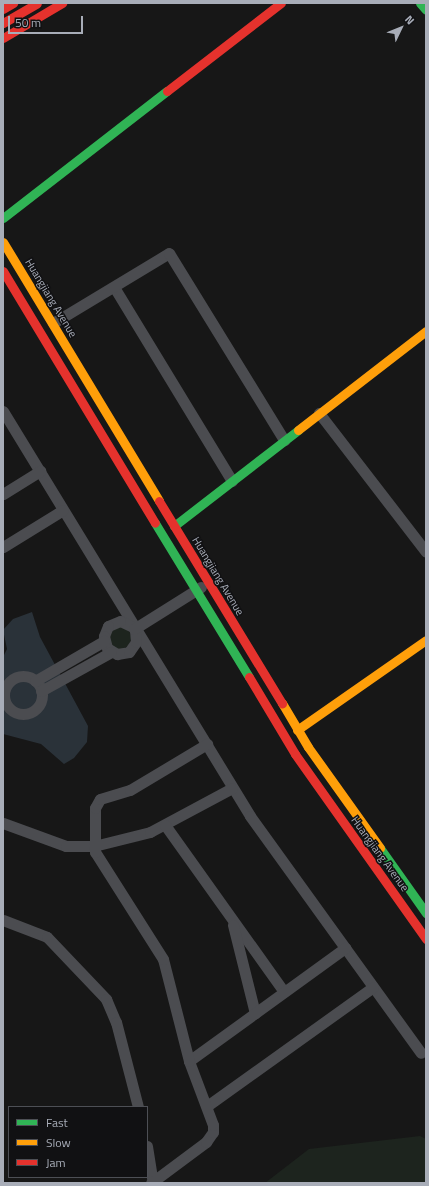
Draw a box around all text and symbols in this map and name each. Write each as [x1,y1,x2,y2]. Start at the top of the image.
scale bar [10,8,85,34]
north arrow [381,8,421,48]
text: N [401,12,418,28]
text: 50 m [15,13,41,32]
street label: Huangjiang Avenue [22,256,80,340]
street label: Huangjiang Avenue [189,534,247,618]
street label: Huangjiang Avenue [348,814,412,894]
legend [8,1106,148,1178]
text: Fast [46,1113,68,1132]
text: Slow [46,1133,71,1152]
text: Jam [46,1153,66,1172]

